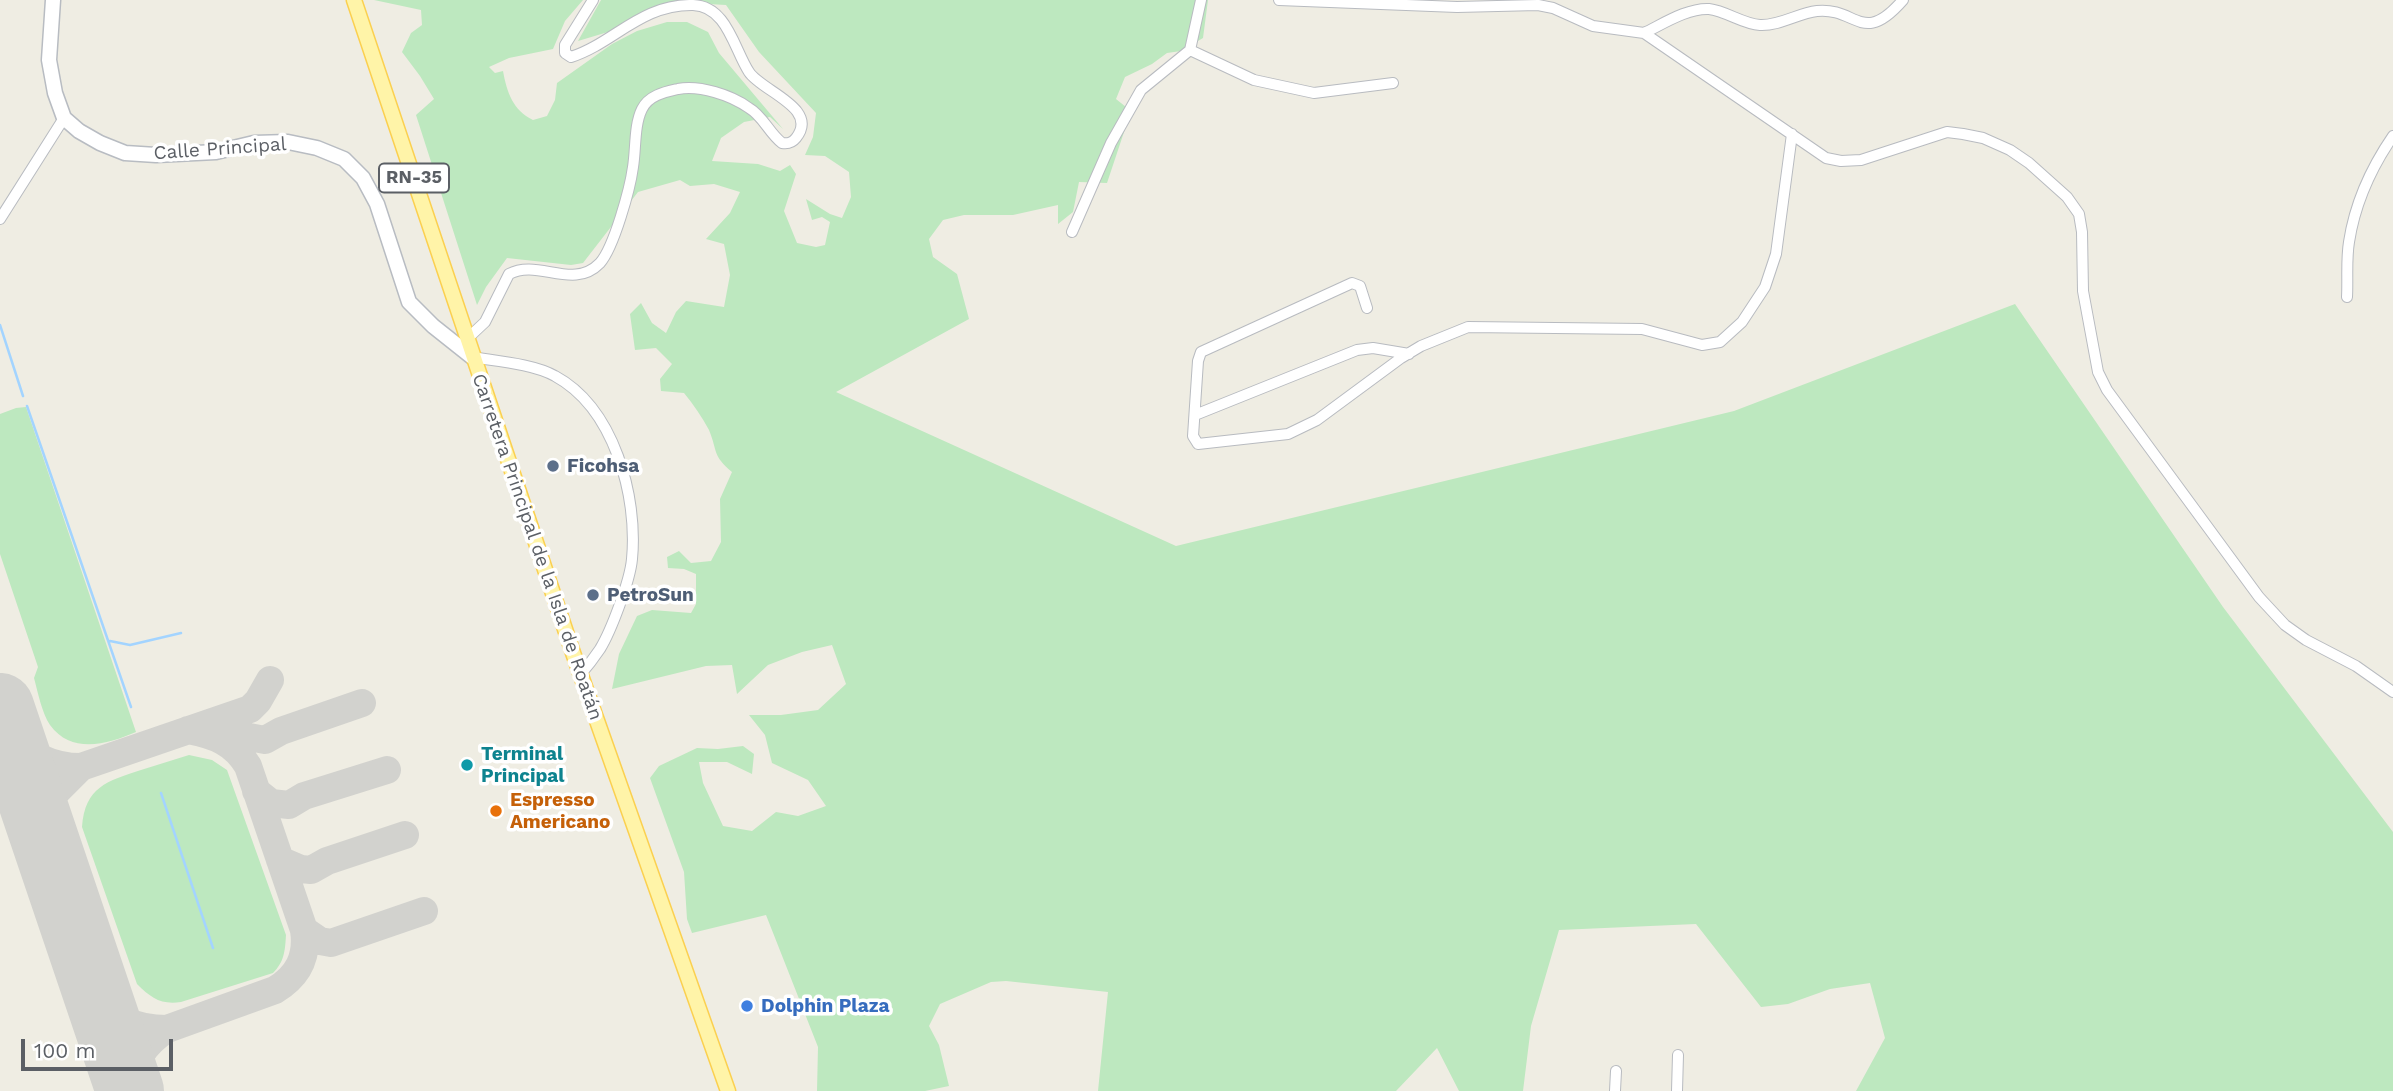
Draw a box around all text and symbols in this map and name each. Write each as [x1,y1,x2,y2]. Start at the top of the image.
street label: Calle Principal [153,133,287,165]
road number: RN-35 [379,163,449,192]
street label: Carretera Principal de la Isla de Roatán [467,371,607,723]
place label: Ficohsa [567,455,639,477]
marker: Ficohsa [545,458,561,474]
place label: PetroSun [607,584,694,606]
marker: PetroSun [585,587,601,603]
place label: Terminal Principal [481,743,565,787]
marker: Terminal Principal [459,757,475,773]
place label: Espresso Americano [510,789,610,833]
marker: Espresso Americano [488,803,504,819]
place label: Dolphin Plaza [761,995,890,1017]
marker: Dolphin Plaza [739,998,755,1014]
scale bar [24,1024,177,1068]
text: 100 m [34,1038,96,1063]

